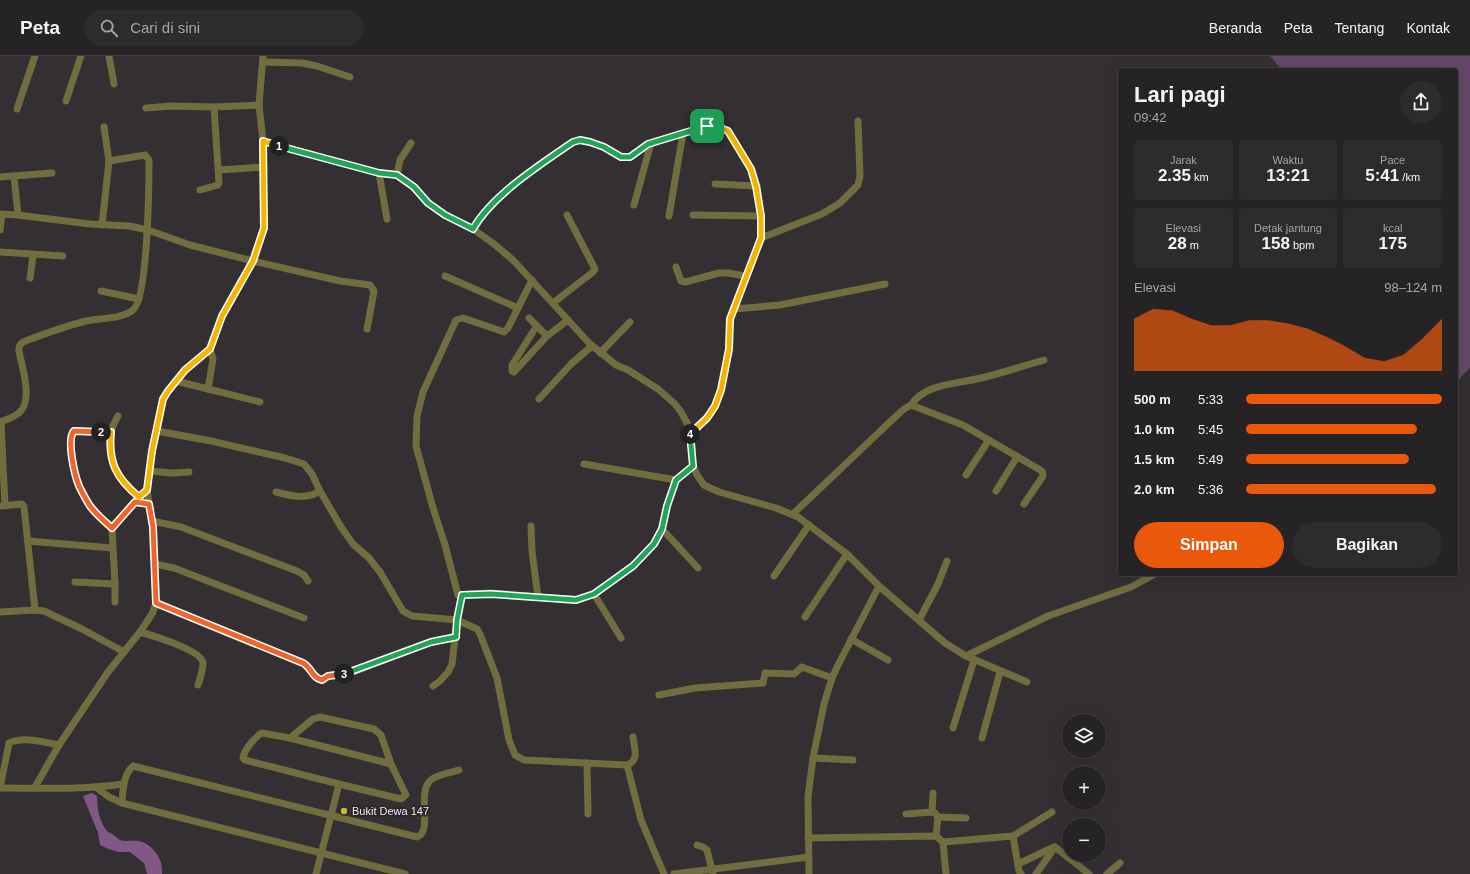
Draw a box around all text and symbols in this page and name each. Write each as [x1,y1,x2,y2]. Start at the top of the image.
search box [84,10,364,46]
text: Peta [20,17,60,38]
icon: search [98,17,120,39]
text: Cari di sini [130,19,200,36]
text: Beranda [1209,20,1262,36]
text: Peta [1284,20,1313,36]
text: Tentang [1335,20,1384,36]
text: Kontak [1406,20,1450,36]
button: share [1400,81,1442,123]
text: Lari pagi [1134,82,1226,107]
pin [690,109,724,143]
text: 09:42 [1134,110,1167,125]
icon: arrive [696,115,718,137]
pin: 1 [269,136,289,156]
text: 1 [276,140,282,152]
text: Jarak [1170,154,1197,166]
text: Waktu [1273,154,1303,166]
text: Pace [1380,154,1405,166]
text: 2.35 [1158,166,1191,185]
text: 13:21 [1266,166,1310,185]
text: 5:41 [1365,166,1399,185]
text: km [1191,171,1209,183]
text: /km [1399,171,1420,183]
text: Elevasi [1166,222,1201,234]
text: Detak jantung [1254,222,1322,234]
text: kcal [1383,222,1402,234]
text: 28 [1168,234,1187,253]
text: 158 [1262,234,1290,253]
text: 175 [1378,234,1407,253]
text: m [1187,239,1199,251]
text: bpm [1290,239,1314,251]
text: Elevasi [1134,280,1176,295]
text: 98–124 m [1384,280,1442,295]
text: 500 m [1134,392,1171,407]
text: 5:33 [1198,392,1223,407]
pin: 2 [91,422,111,442]
text: 1.0 km [1134,422,1174,437]
text: 5:45 [1198,422,1223,437]
pin: 4 [680,424,700,444]
text: 2 [98,426,104,438]
text: 4 [687,428,693,440]
text: 1.5 km [1134,452,1174,467]
text: 5:49 [1198,452,1223,467]
text: 2.0 km [1134,482,1174,497]
text: 5:36 [1198,482,1223,497]
button: Simpan [1134,522,1284,568]
button: Bagikan [1292,522,1442,568]
pin: 3 [334,664,354,684]
text: 3 [341,668,347,680]
map controls [1062,714,1106,862]
button: layers [1062,714,1106,758]
button: + [1062,766,1106,810]
place label: Bukit Dewa 147 [352,805,429,817]
marker: Bukit Dewa 147 [339,806,349,816]
button: − [1062,818,1106,862]

